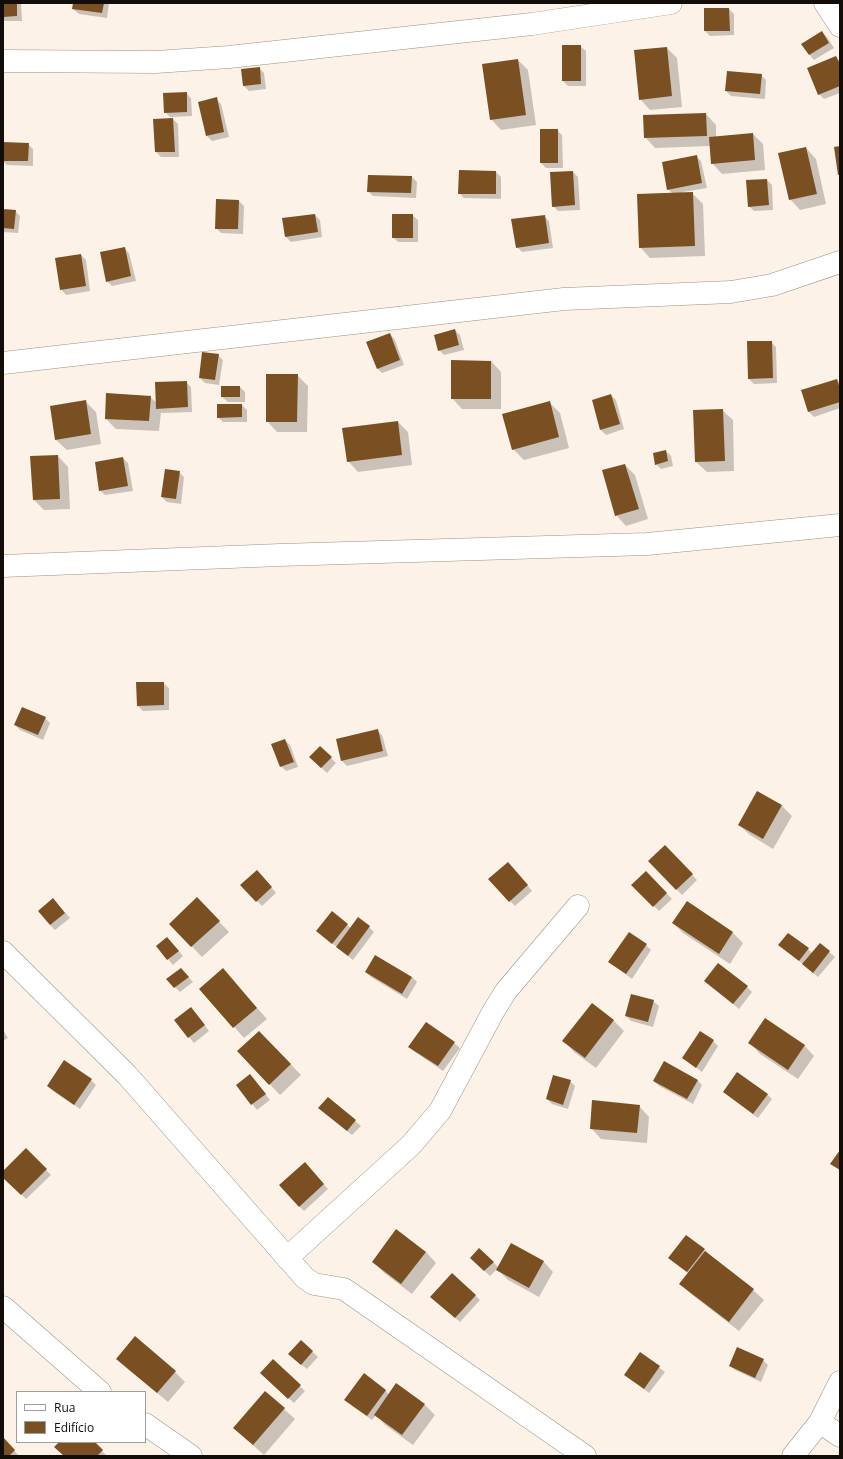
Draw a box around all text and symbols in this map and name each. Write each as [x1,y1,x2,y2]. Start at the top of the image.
legend [16,1391,146,1443]
text: Rua [54,1399,75,1416]
text: Edifício [54,1419,94,1436]

